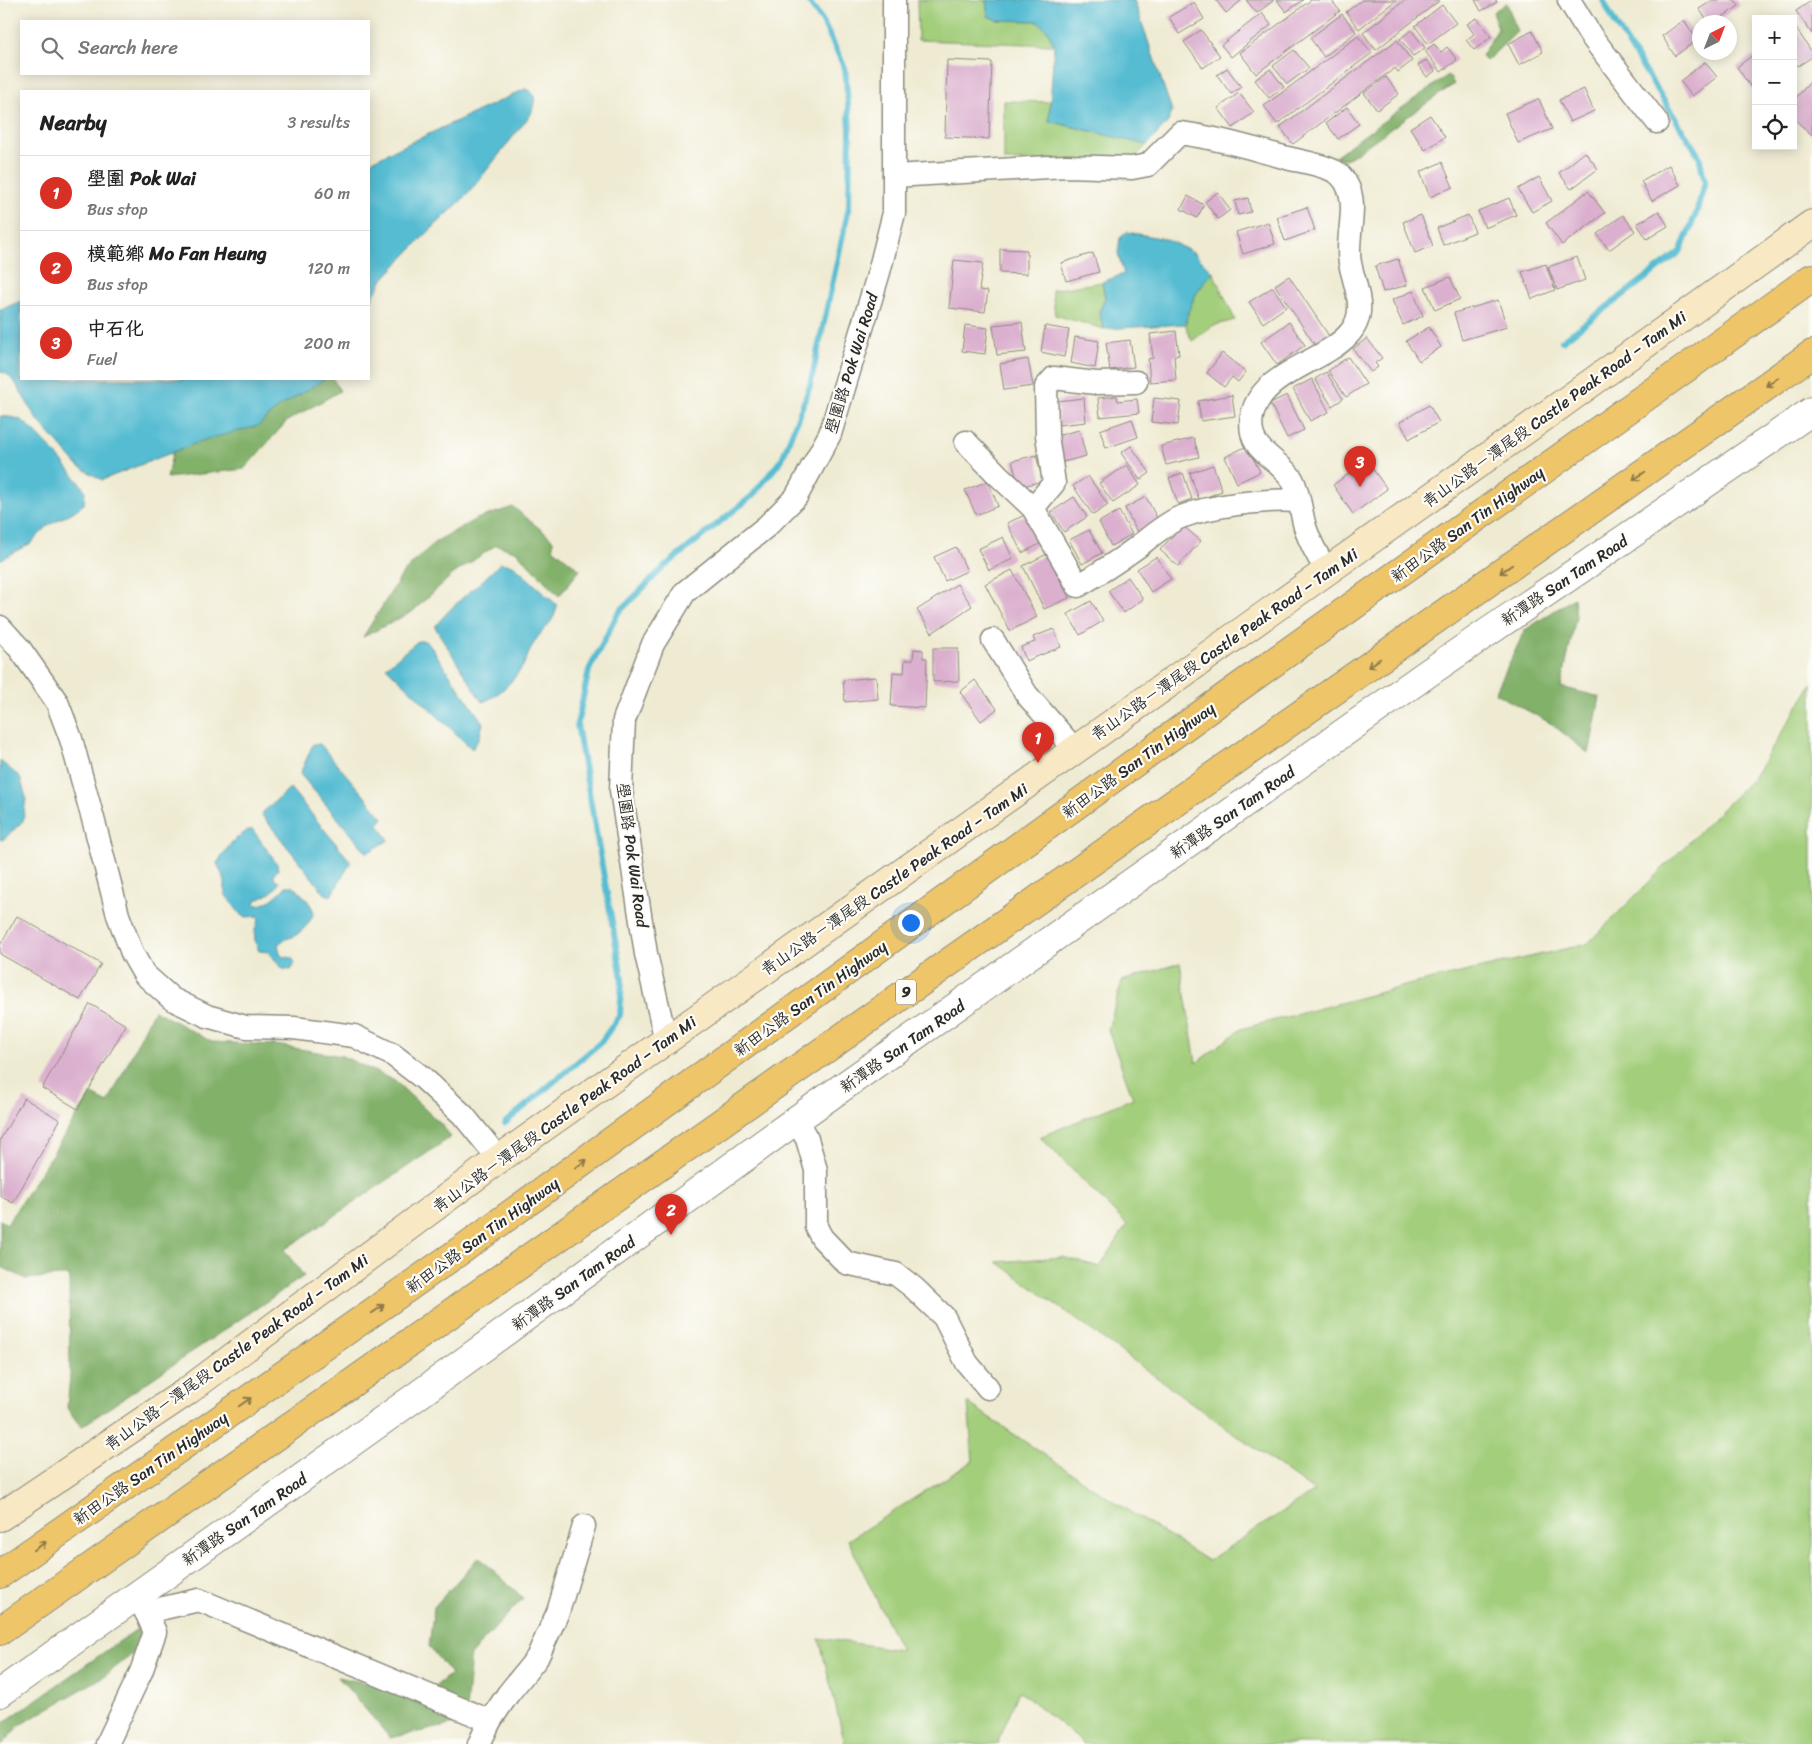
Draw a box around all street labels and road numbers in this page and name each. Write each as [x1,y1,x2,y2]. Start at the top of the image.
street label: 壆圍路 Pok Wai Road [816,288,887,437]
street label: 青山公路－潭尾段 Castle Peak Road – Tam Mi [1416,303,1693,516]
street label: 新田公路 San Tin Highway [1384,458,1551,590]
street label: 新潭路 San Tam Road [1495,526,1635,634]
street label: 青山公路－潭尾段 Castle Peak Road – Tam Mi [1084,540,1365,748]
street label: 新田公路 San Tin Highway [1055,694,1222,826]
street label: 新潭路 San Tam Road [1163,757,1303,867]
street label: 青山公路－潭尾段 Castle Peak Road – Tam Mi [754,775,1035,983]
street label: 壆圍路 Pok Wai Road [608,781,657,931]
street label: 新田公路 San Tin Highway [727,932,894,1064]
road number: 9 [896,980,916,1004]
street label: 新潭路 San Tam Road [833,991,973,1101]
street label: 青山公路－潭尾段 Castle Peak Road – Tam Mi [426,1008,703,1221]
street label: 新田公路 San Tin Highway [399,1169,566,1301]
street label: 新潭路 San Tam Road [505,1227,643,1339]
street label: 青山公路－潭尾段 Castle Peak Road – Tam Mi [98,1246,375,1459]
street label: 新田公路 San Tin Highway [67,1403,235,1533]
street label: 新潭路 San Tam Road [175,1464,315,1574]

